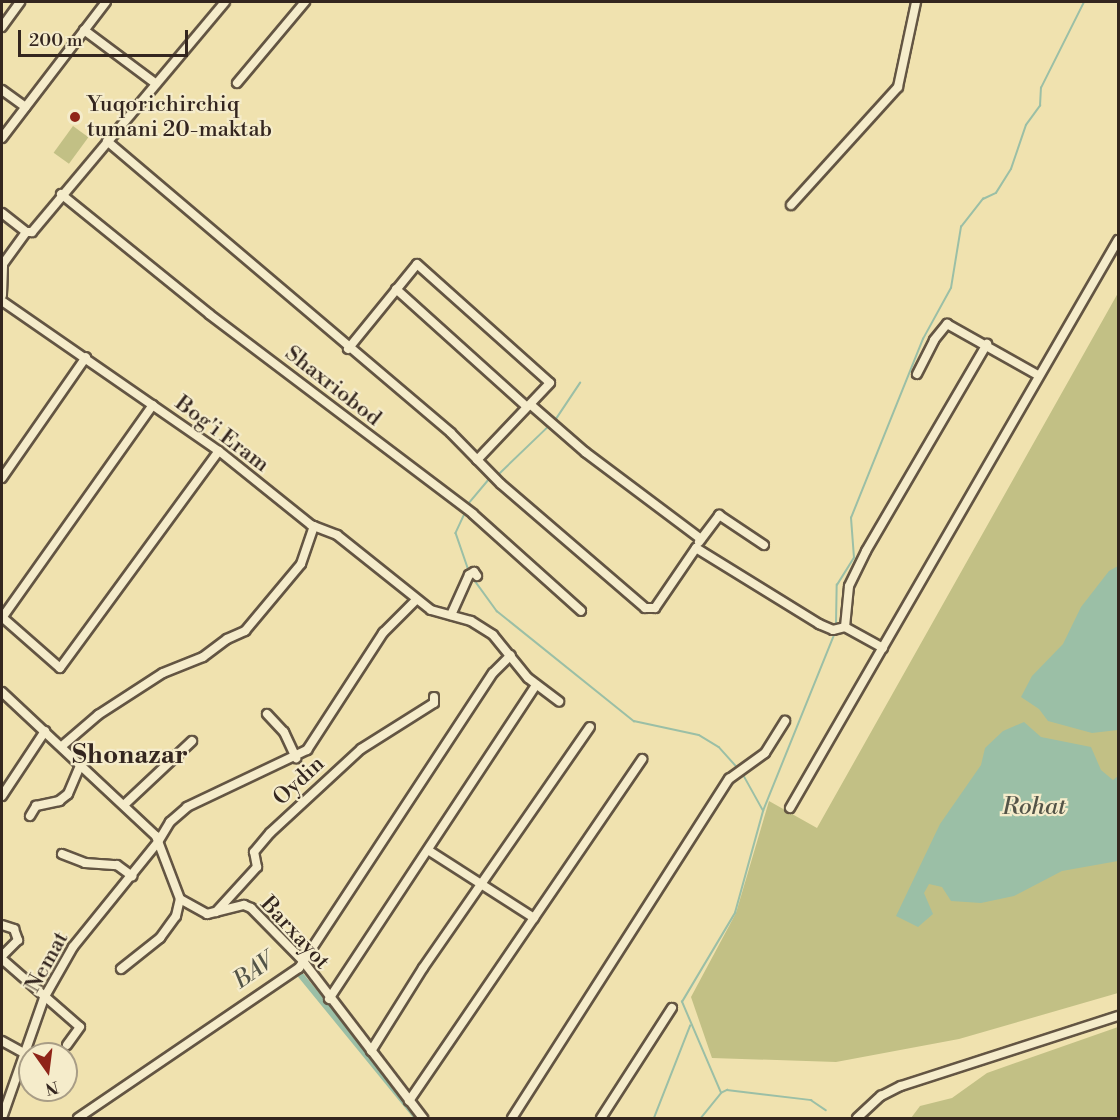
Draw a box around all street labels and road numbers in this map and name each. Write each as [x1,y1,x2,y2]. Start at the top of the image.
street label: Shaxriobod [280,340,386,432]
street label: Bog'i Eram [170,390,274,478]
street label: Oydin [268,751,330,811]
street label: Barxayot [255,891,335,975]
street label: Nemat [20,927,74,997]

